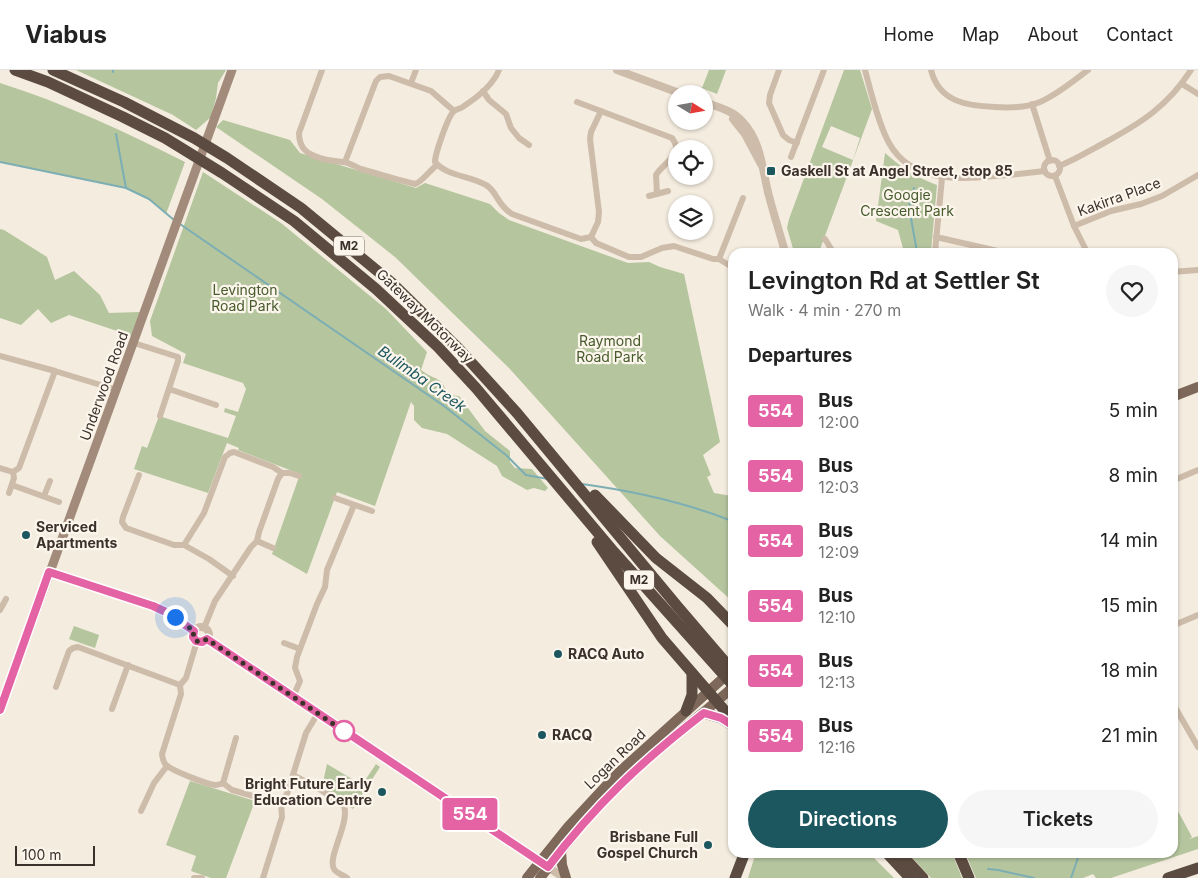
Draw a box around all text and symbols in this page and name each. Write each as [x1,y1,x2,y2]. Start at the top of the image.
text: Viabus [25,20,107,49]
text: Home [884,24,934,45]
text: Map [962,24,999,45]
text: About [1027,24,1078,45]
text: Contact [1106,24,1173,45]
north arrow [668,85,712,130]
map controls [668,85,713,240]
button: locate [668,140,713,185]
place label: Gaskell St at Angel Street, stop 85 [781,162,1013,179]
marker: Gaskell St at Angel Street, stop 85 [765,165,777,177]
street label: Kakirra Place [1075,174,1163,219]
park label: Googie Crescent Park [860,186,954,219]
button: layers [668,195,713,240]
road number: M2 [334,237,364,256]
street label: Gateway Motorway [373,265,477,366]
button: heart [1106,265,1158,317]
text: Levington Rd at Settler St [748,266,1040,295]
park label: Levington Road Park [211,281,279,314]
text: Walk · 4 min · 270 m [748,300,901,320]
street label: Underwood Road [76,329,131,443]
park label: Raymond Road Park [576,332,644,365]
water label: Bulimba Creek [374,341,471,417]
text: Departures [748,344,852,367]
text: Bus [818,389,853,412]
text: 5 min [1109,399,1158,422]
text: 554 [758,400,793,421]
text: 12:00 [818,412,859,432]
text: Bus [818,454,853,477]
text: 8 min [1108,464,1158,487]
text: 554 [758,465,793,486]
text: 12:03 [818,477,859,497]
place label: Serviced Apartments [36,518,118,551]
text: Bus [818,519,853,542]
marker: Serviced Apartments [20,529,32,541]
text: 14 min [1100,529,1158,552]
text: 554 [758,530,793,551]
text: 12:09 [818,542,859,562]
road number: M2 [624,570,654,590]
text: Bus [818,584,853,607]
text: 15 min [1101,594,1158,617]
text: 554 [758,595,793,616]
your location [163,605,188,630]
text: 12:10 [818,607,856,627]
place label: RACQ Auto [568,645,645,662]
marker: RACQ Auto [552,648,564,660]
text: Bus [818,649,853,672]
text: 18 min [1101,659,1158,682]
text: 554 [758,660,793,681]
text: 12:13 [818,672,855,692]
text: Bus [818,714,853,737]
unlabelled marker [333,720,355,742]
text: 21 min [1101,724,1158,747]
street label: Logan Road [580,725,649,792]
text: 554 [758,725,793,746]
place label: RACQ [552,726,592,743]
marker: RACQ [536,729,548,741]
text: 12:16 [818,737,856,757]
place label: Bright Future Early Education Centre [245,775,373,808]
marker: Bright Future Early Education Centre [376,786,388,798]
button: Directions [748,790,948,848]
button: Tickets [958,790,1158,848]
line badge: 554 [441,798,499,830]
text: 554 [452,803,488,824]
place label: Brisbane Full Gospel Church [597,828,698,861]
marker: Brisbane Full Gospel Church [702,839,714,851]
scale bar [15,843,95,866]
text: 100 m [22,846,62,863]

